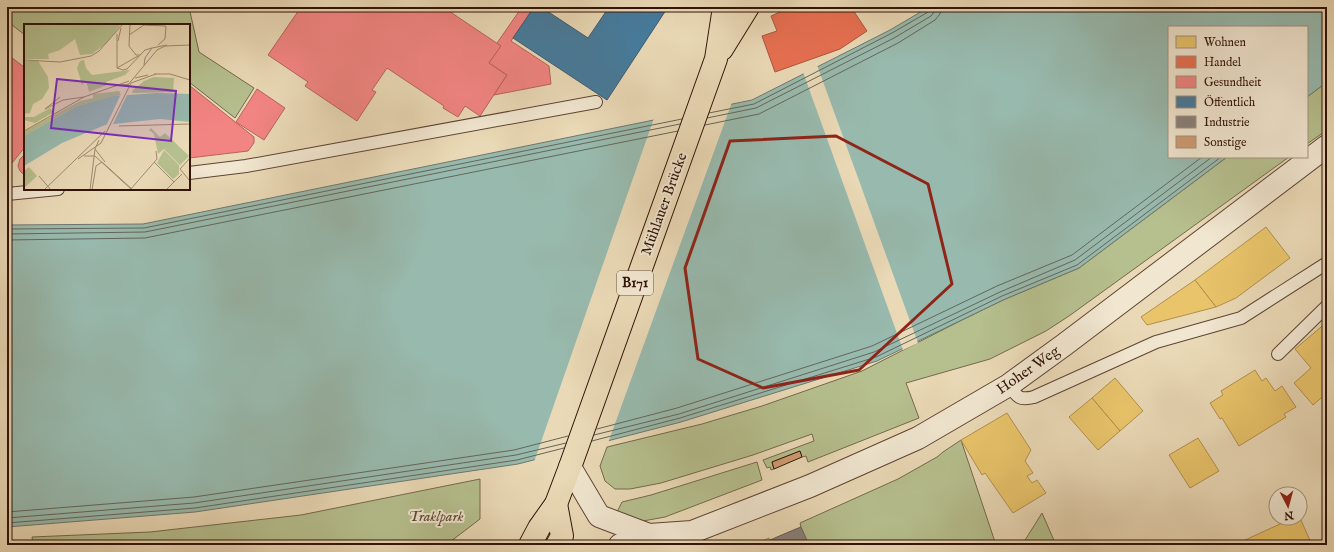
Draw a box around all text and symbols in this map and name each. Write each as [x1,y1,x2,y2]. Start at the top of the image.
inset map [24,24,190,190]
legend [1168,26,1308,158]
text: Wohnen [1204,35,1247,50]
text: Handel [1204,55,1242,70]
text: Gesundheit [1204,75,1261,90]
text: Öffentlich [1204,94,1256,110]
text: Industrie [1204,115,1250,130]
text: Sonstige [1204,135,1247,150]
street label: Mühlauer Brücke [637,150,691,258]
road number: B171 [617,271,653,295]
street label: Hoher Weg [993,341,1064,399]
north arrow [1268,486,1308,526]
park label: Traklpark [408,507,464,526]
text: N [1283,507,1295,522]

